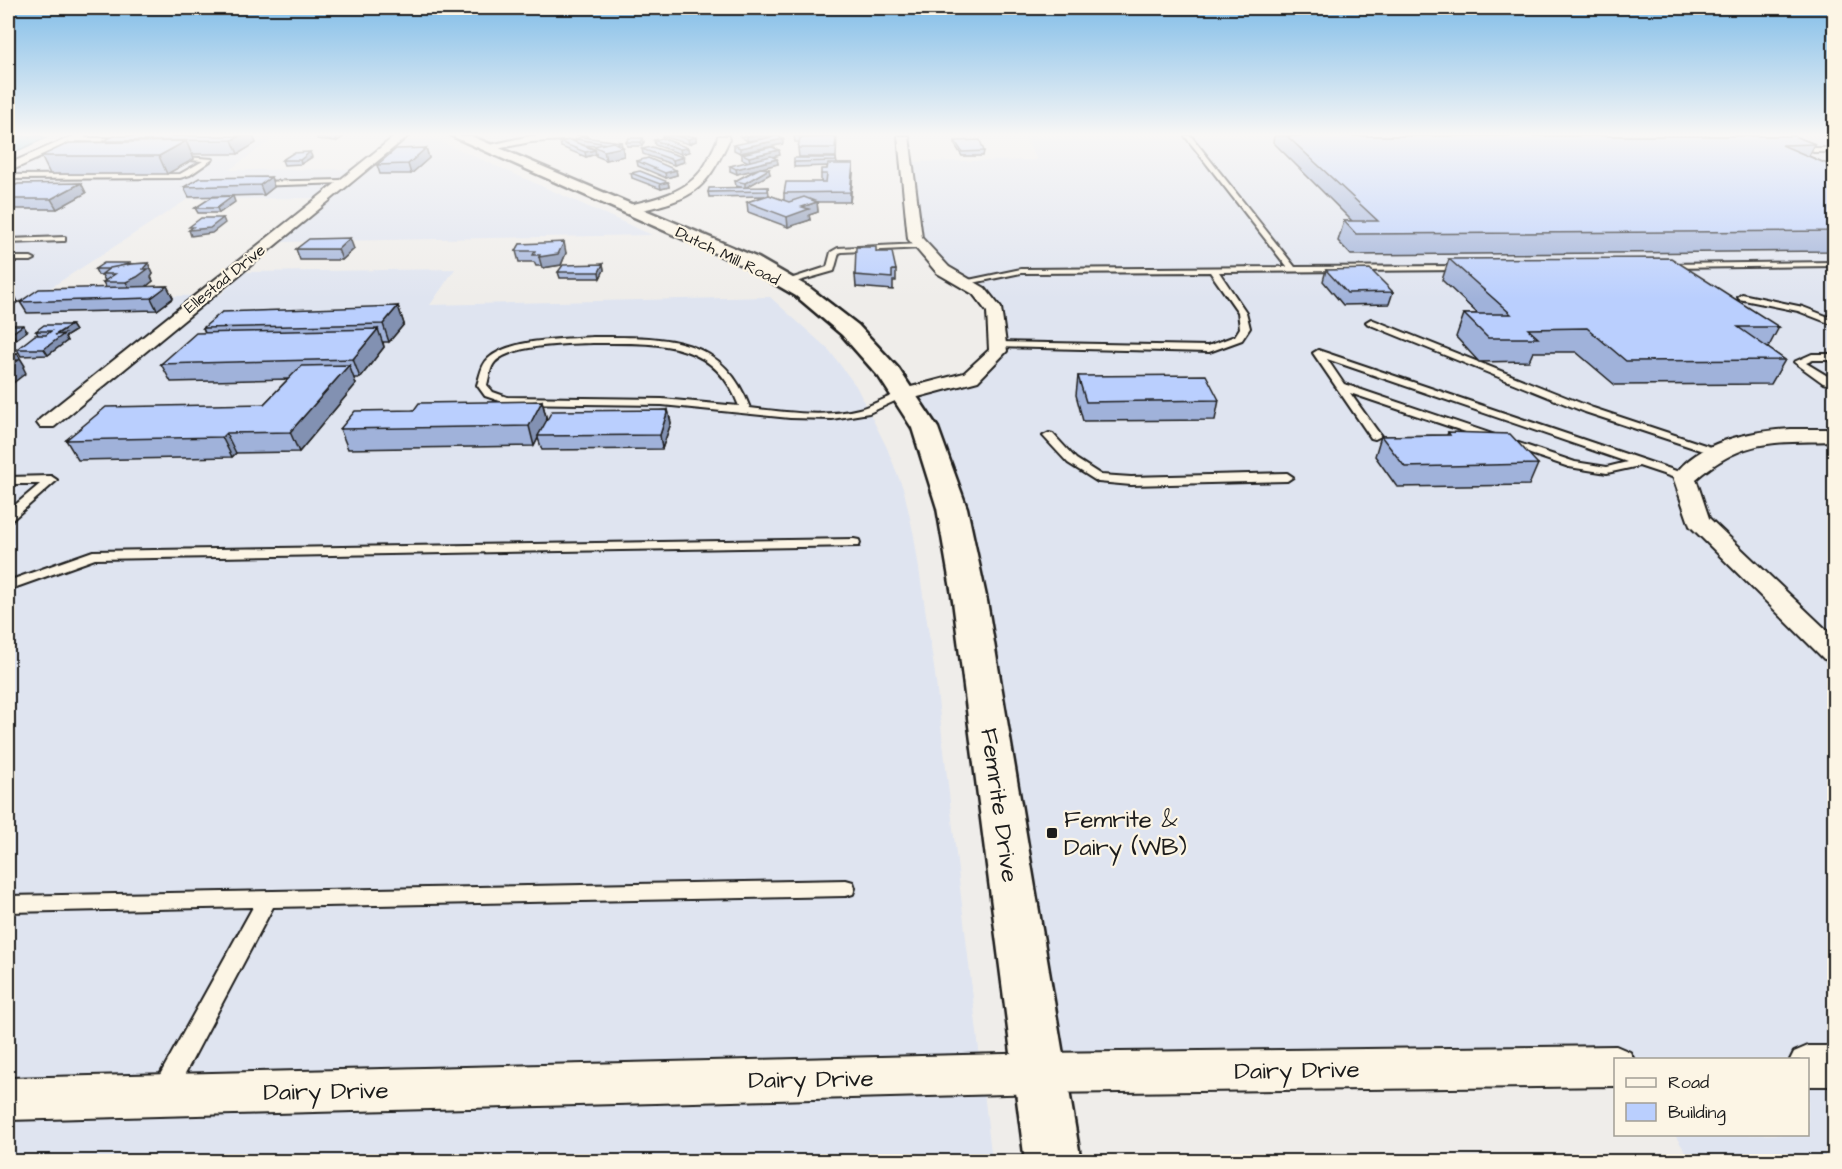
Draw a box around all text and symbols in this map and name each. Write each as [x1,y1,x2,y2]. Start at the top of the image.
street label: Dutch Mill Road [672,221,783,291]
street label: Ellestad Drive [179,239,270,318]
street label: Femrite Drive [971,726,1027,884]
place label: Femrite & Dairy (WB) [1064,803,1187,866]
marker: Femrite & Dairy (WB) [1045,826,1059,840]
street label: Dairy Drive [1234,1053,1360,1090]
legend [1614,1058,1809,1136]
street label: Dairy Drive [748,1062,874,1099]
text: Road [1668,1070,1709,1095]
street label: Dairy Drive [263,1074,389,1111]
text: Building [1668,1100,1726,1126]

